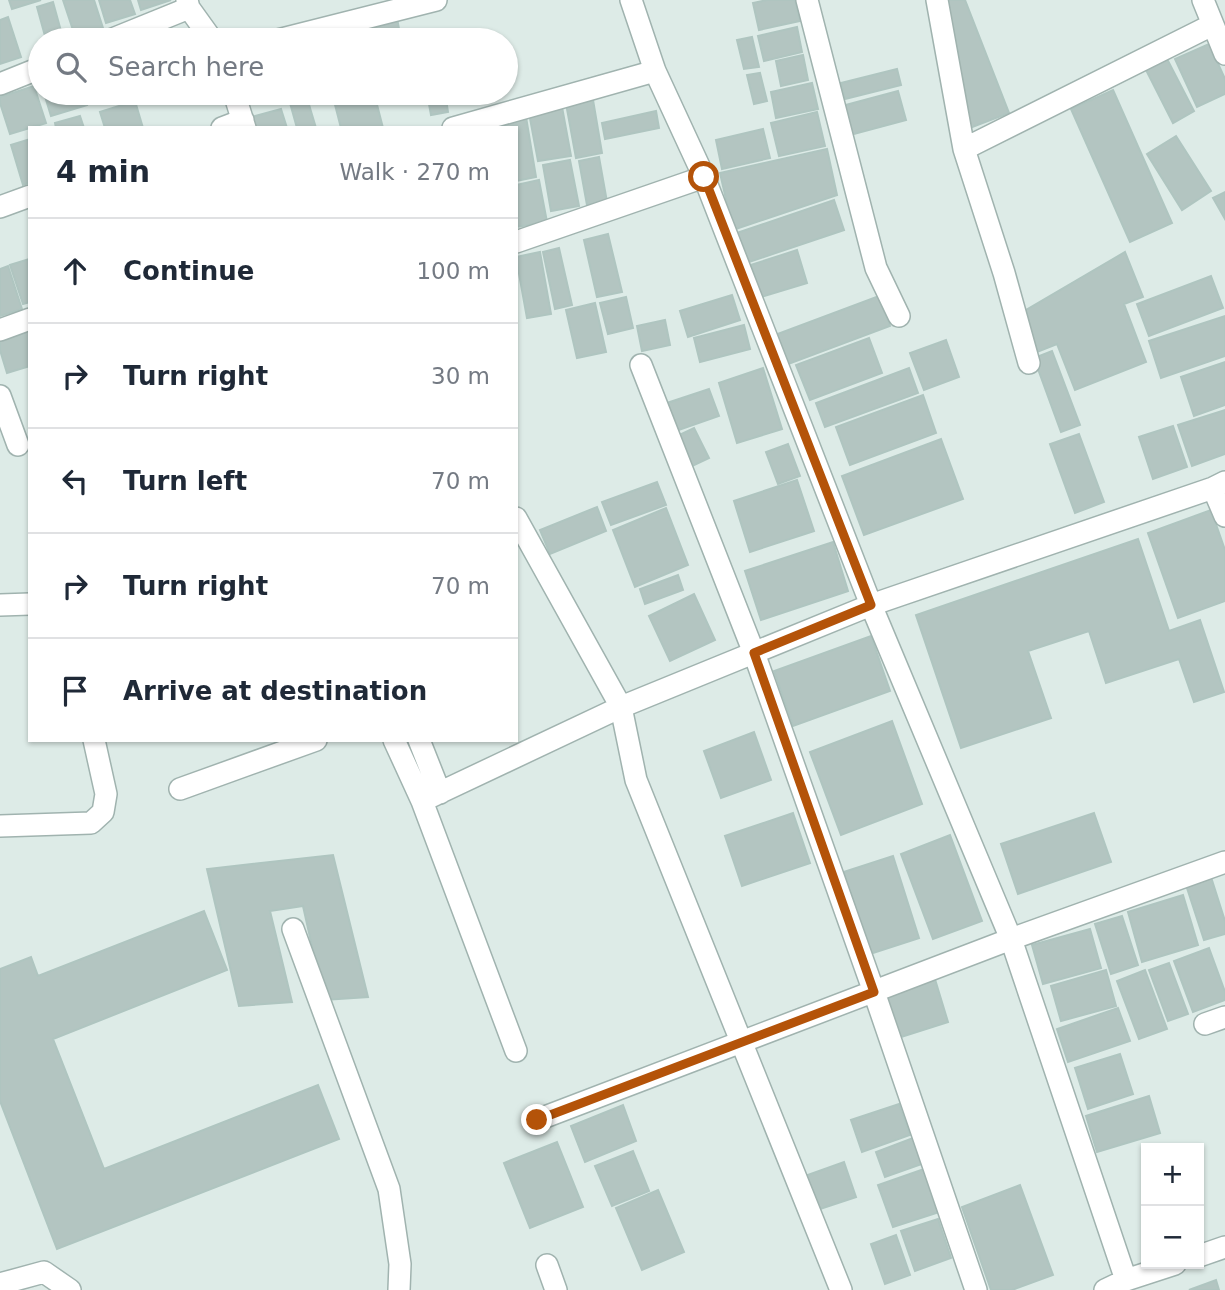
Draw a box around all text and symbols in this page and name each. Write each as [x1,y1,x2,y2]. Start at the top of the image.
search box [28,28,518,105]
icon: search [52,48,90,86]
text: Search here [108,52,264,82]
text: 4 min [56,154,150,189]
text: Walk · 270 m [339,159,490,185]
route start [688,161,719,192]
icon: ahead [56,252,94,290]
text: Continue [123,256,254,286]
text: 100 m [416,258,490,284]
icon: right [56,357,94,395]
text: Turn right [123,361,268,391]
text: 30 m [431,363,490,389]
icon: left [56,462,94,500]
text: Turn left [123,466,247,496]
text: 70 m [431,468,490,494]
icon: right [56,567,94,605]
text: Turn right [123,571,268,601]
text: 70 m [431,573,490,599]
icon: arrive [56,672,94,710]
text: Arrive at destination [123,676,427,706]
route end [521,1104,552,1135]
map controls [1141,1143,1204,1269]
button: + [1141,1143,1204,1206]
button: − [1141,1206,1204,1269]

